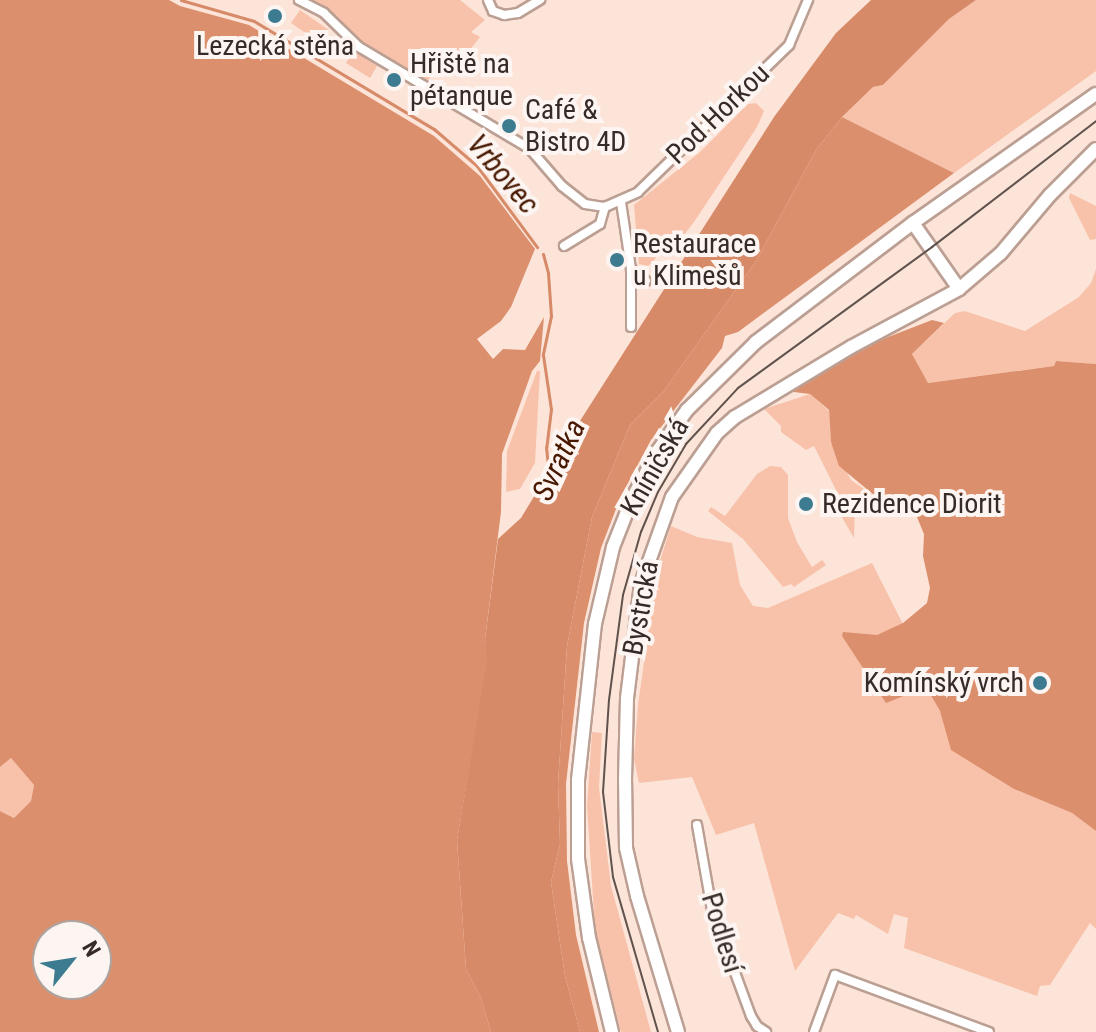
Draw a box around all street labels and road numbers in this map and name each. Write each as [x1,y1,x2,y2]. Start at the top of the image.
street label: Pod Horkou [660,57,776,171]
street label: Kníničská [614,412,696,522]
street label: Bystrcká [616,558,666,658]
street label: Podlesí [694,889,750,977]

